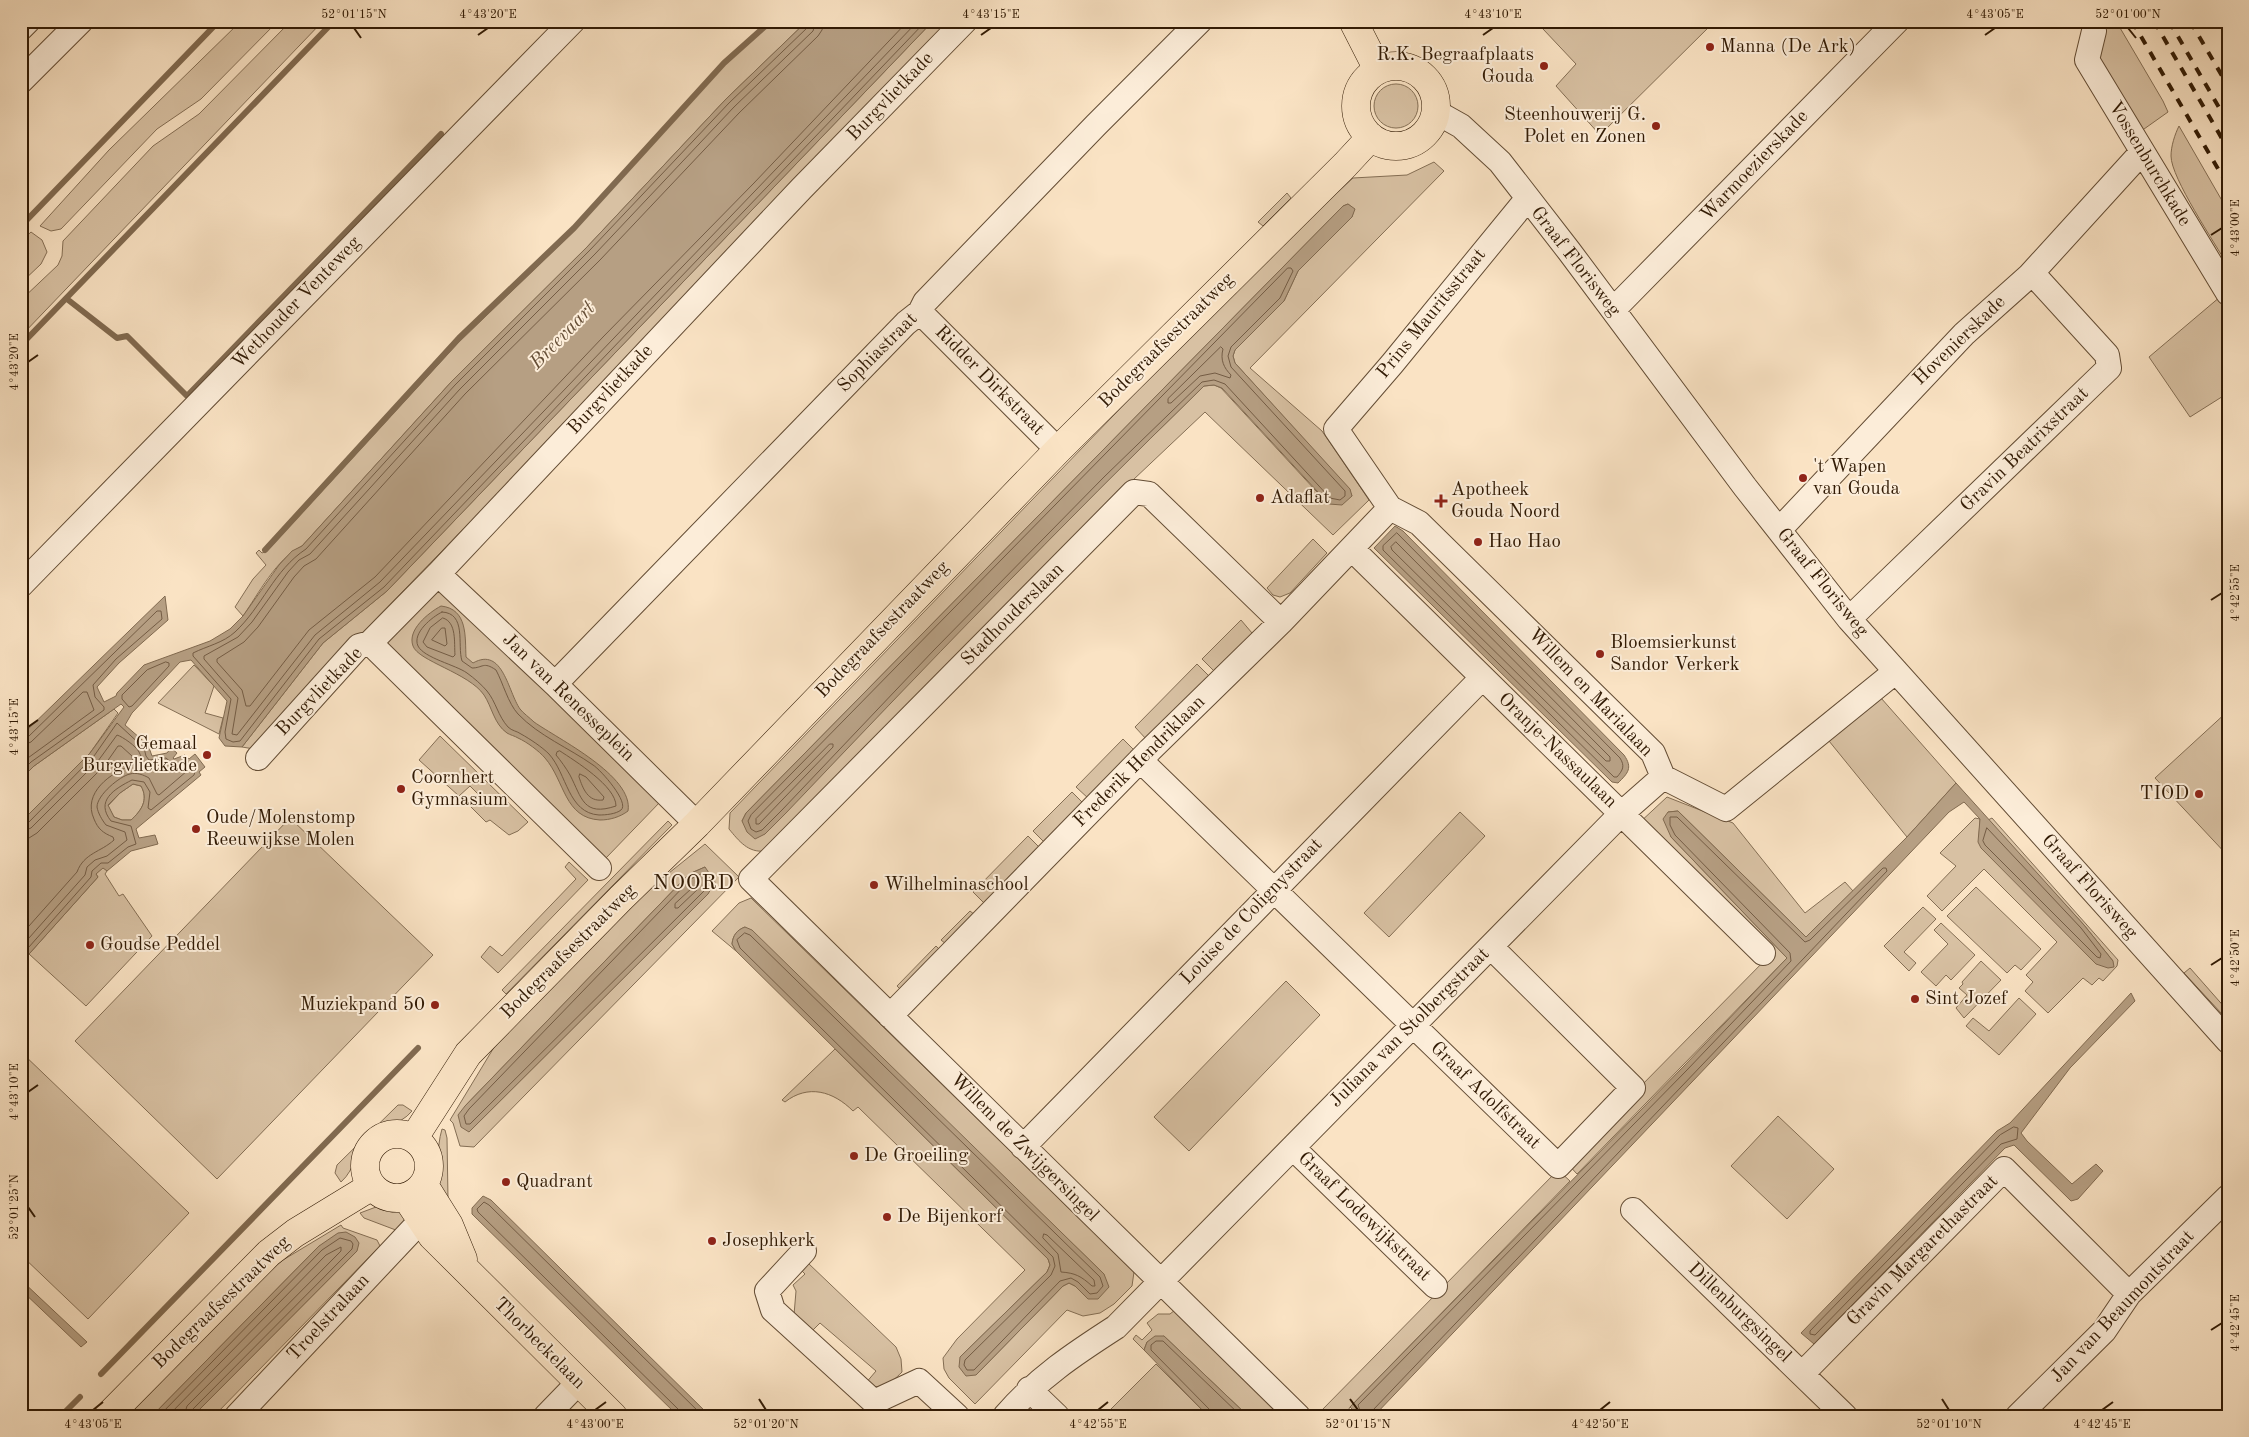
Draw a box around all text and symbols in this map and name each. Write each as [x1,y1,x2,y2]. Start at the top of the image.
text: 52°01'15"N [321,8,387,21]
text: 4°43'15"E [962,8,1020,21]
text: 4°43'05"E [1966,8,2024,21]
text: 52°01'00"N [2095,8,2161,21]
text: 4°43'20"E [459,9,517,21]
text: 4°43'10"E [1464,9,1522,21]
place label: Manna (De Ark) [1720,37,1856,57]
marker: Manna (De Ark) [1704,41,1716,53]
place label: R.K. Begraafplaats Gouda [1376,46,1535,87]
street label: Burgvlietkade [844,49,938,145]
marker: R.K. Begraafplaats Gouda [1538,60,1550,72]
street label: Vossenburchkade [2104,98,2194,230]
place label: Steenhouwerij G. Polet en Zonen [1504,106,1646,147]
street label: Warmoezierskade [1698,107,1812,225]
marker: Steenhouwerij G. Polet en Zonen [1650,120,1662,132]
text: 4°43'00"E [2230,199,2242,257]
street label: Graaf Florisweg [1527,204,1624,321]
street label: Wethouder Venteweg [229,233,365,373]
street label: Prins Mauritsstraat [1374,245,1490,383]
street label: Bodegraafsestraatweg [1096,269,1239,412]
street label: Hovenierskade [1910,293,2010,389]
water label: Breevaart [526,298,600,374]
street label: Sophiastraat [835,310,921,396]
street label: Ridder Dirkstraat [931,323,1047,439]
text: 4°43'20"E [9,333,21,391]
street label: Burgvlietkade [565,341,657,439]
street label: Gravin Beatrixstraat [1957,384,2093,516]
place label: 't Wapen van Gouda [1813,458,1901,499]
marker: 't Wapen van Gouda [1797,472,1809,484]
place label: Apotheek Gouda Noord [1451,481,1560,522]
place label: Adaflat [1270,489,1330,508]
marker: Adaflat [1254,492,1266,504]
marker: Apotheek Gouda Noord [1435,495,1447,507]
street label: Graaf Florisweg [1773,525,1872,641]
place label: Hao Hao [1488,533,1561,552]
marker: Hao Hao [1472,536,1484,548]
street label: Bodegraafsestraatweg [813,557,954,702]
street label: Stadhouderslaan [958,560,1068,670]
text: 4°42'55"E [2229,564,2242,622]
street label: Willem en Marialaan [1524,625,1656,761]
street label: Jan van Renesseplein [498,630,638,766]
place label: Bloemsierkunst Sandor Verkerk [1610,634,1740,675]
street label: Burgvlietkade [273,644,367,740]
marker: Bloemsierkunst Sandor Verkerk [1594,648,1606,660]
street label: Oranje-Nassaulaan [1494,690,1620,812]
street label: Frederik Hendriklaan [1071,693,1209,831]
text: 4°43'15"E [8,698,21,756]
place label: Gemaal Burgvlietkade [82,735,197,776]
marker: Gemaal Burgvlietkade [201,749,213,761]
place label: Coornhert Gymnasium [411,769,508,810]
marker: Coornhert Gymnasium [395,783,407,795]
place label: TIOD [2140,785,2189,804]
marker: TIOD [2193,788,2205,800]
place label: Oude/Molenstomp Reeuwijkse Molen [206,809,355,850]
marker: Oude/Molenstomp Reeuwijkse Molen [190,823,202,835]
street label: Graaf Florisweg [2037,831,2141,943]
street label: Louise de Colignystraat [1177,835,1327,989]
district label: NOORD [653,873,735,894]
place label: Wilhelminaschool [884,876,1029,895]
marker: Wilhelminaschool [868,879,880,891]
street label: Bodegraafsestraatweg [498,880,641,1023]
text: 4°42'50"E [2229,929,2242,987]
place label: Goudse Peddel [100,936,220,955]
marker: Goudse Peddel [84,939,96,951]
street label: Juliana van Stolbergstraat [1327,945,1493,1111]
place label: Sint Jozef [1925,990,2008,1009]
marker: Sint Jozef [1909,993,1921,1005]
place label: Muziekpand 50 [300,996,425,1015]
marker: Muziekpand 50 [429,999,441,1011]
street label: Graaf Adolfstraat [1426,1039,1544,1153]
text: 4°43'10"E [9,1063,21,1121]
street label: Willem de Zwijgersingel [946,1070,1102,1226]
place label: De Groeiling [864,1147,969,1166]
street label: Graaf Lodewijkstraat [1294,1149,1434,1285]
marker: De Groeiling [848,1150,860,1162]
street label: Gravin Margarethastraat [1844,1172,2002,1330]
place label: Quadrant [516,1173,593,1192]
text: 52°01'25"N [8,1174,21,1240]
marker: Quadrant [500,1176,512,1188]
place label: De Bijenkorf [897,1208,1003,1227]
marker: De Bijenkorf [881,1211,893,1223]
street label: Jan van Beaumontstraat [2048,1227,2198,1387]
street label: Bodegraafsestraatweg [150,1232,295,1373]
place label: Josephkerk [722,1232,815,1251]
marker: Josephkerk [706,1235,718,1247]
street label: Dillenburgsingel [1684,1259,1794,1367]
street label: Troelstralaan [284,1271,374,1365]
text: 4°42'45"E [2229,1294,2242,1352]
street label: Thorbeckelaan [490,1295,588,1393]
text: 4°43'05"E [64,1418,122,1431]
text: 52°01'20"N [733,1418,799,1431]
text: 4°42'55"E [1069,1418,1127,1431]
text: 52°01'15"N [1325,1418,1391,1431]
text: 4°42'50"E [1571,1418,1629,1431]
text: 52°01'10"N [1916,1418,1982,1431]
text: 4°42'45"E [2073,1418,2131,1431]
text: 4°43'00"E [566,1419,624,1431]

